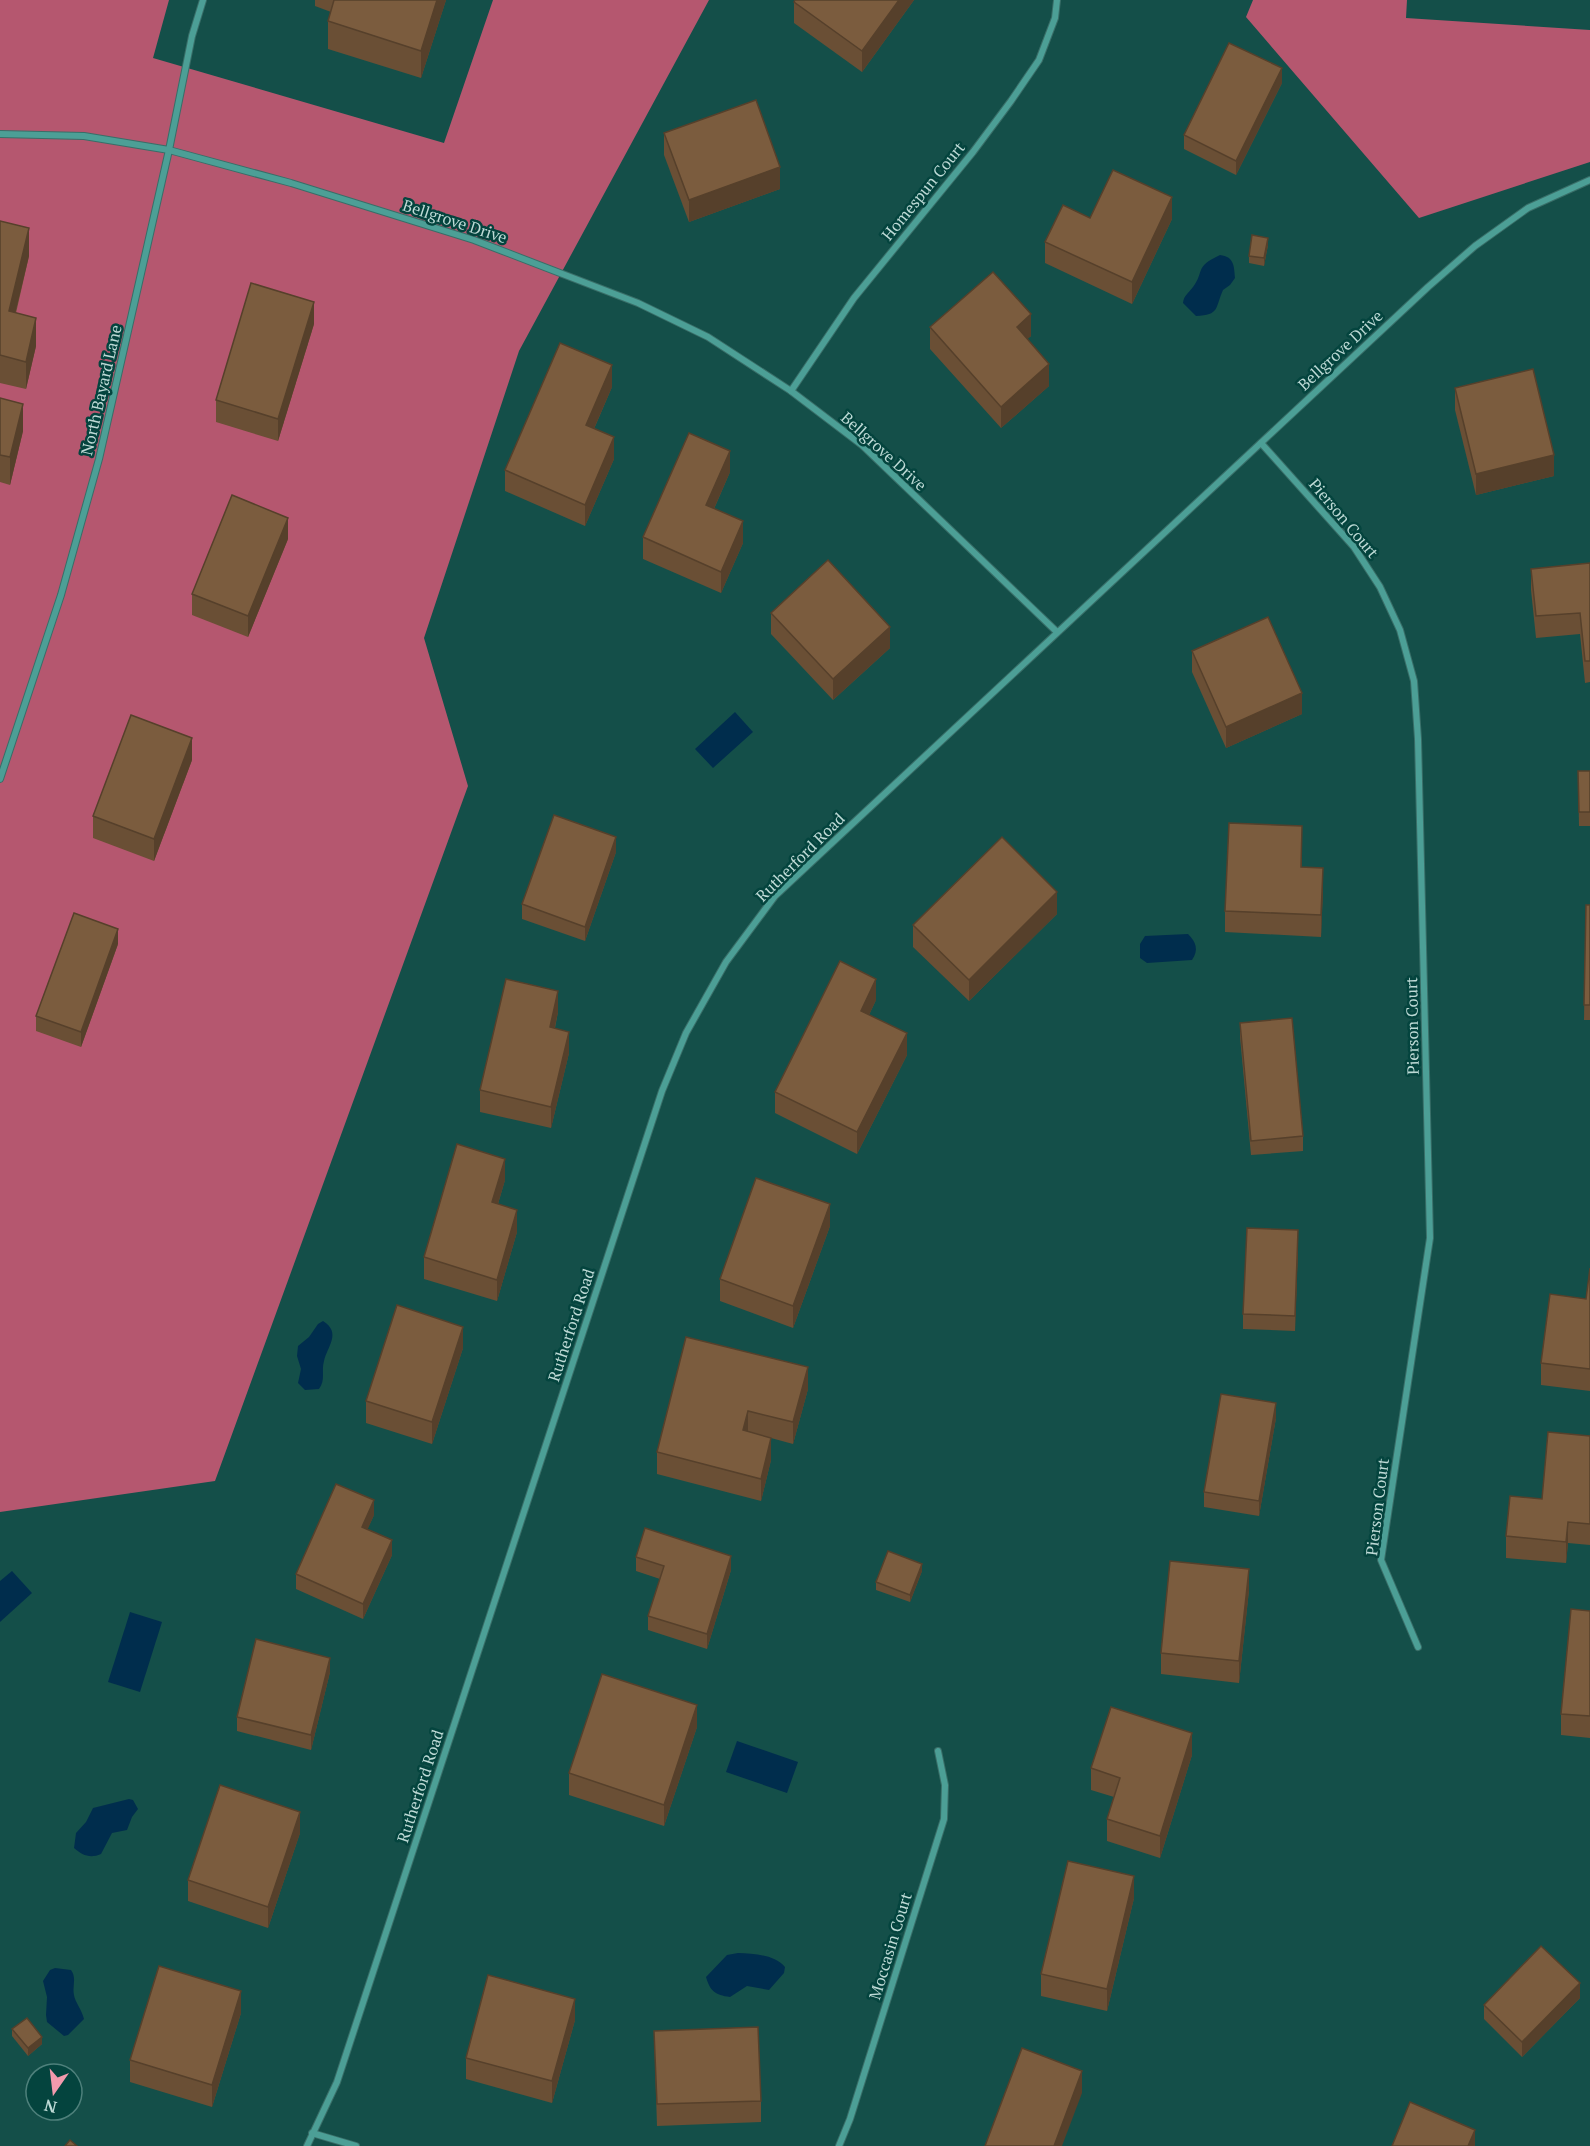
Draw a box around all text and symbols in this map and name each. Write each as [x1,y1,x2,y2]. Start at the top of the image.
street label: Homespun Court [876,137,970,245]
street label: Bellgrove Drive [400,194,510,248]
street label: Bellgrove Drive [1293,305,1387,395]
street label: North Bayard Lane [75,323,127,457]
street label: Bellgrove Drive [836,407,932,495]
street label: Pierson Court [1304,473,1384,563]
street label: Rutherford Road [751,808,849,906]
street label: Pierson Court [1400,977,1424,1075]
street label: Rutherford Road [542,1266,600,1384]
street label: Pierson Court [1360,1457,1394,1557]
street label: Rutherford Road [391,1727,449,1845]
street label: Moccasin Court [863,1890,917,2002]
north arrow [24,2062,84,2122]
text: N [42,2094,59,2119]

